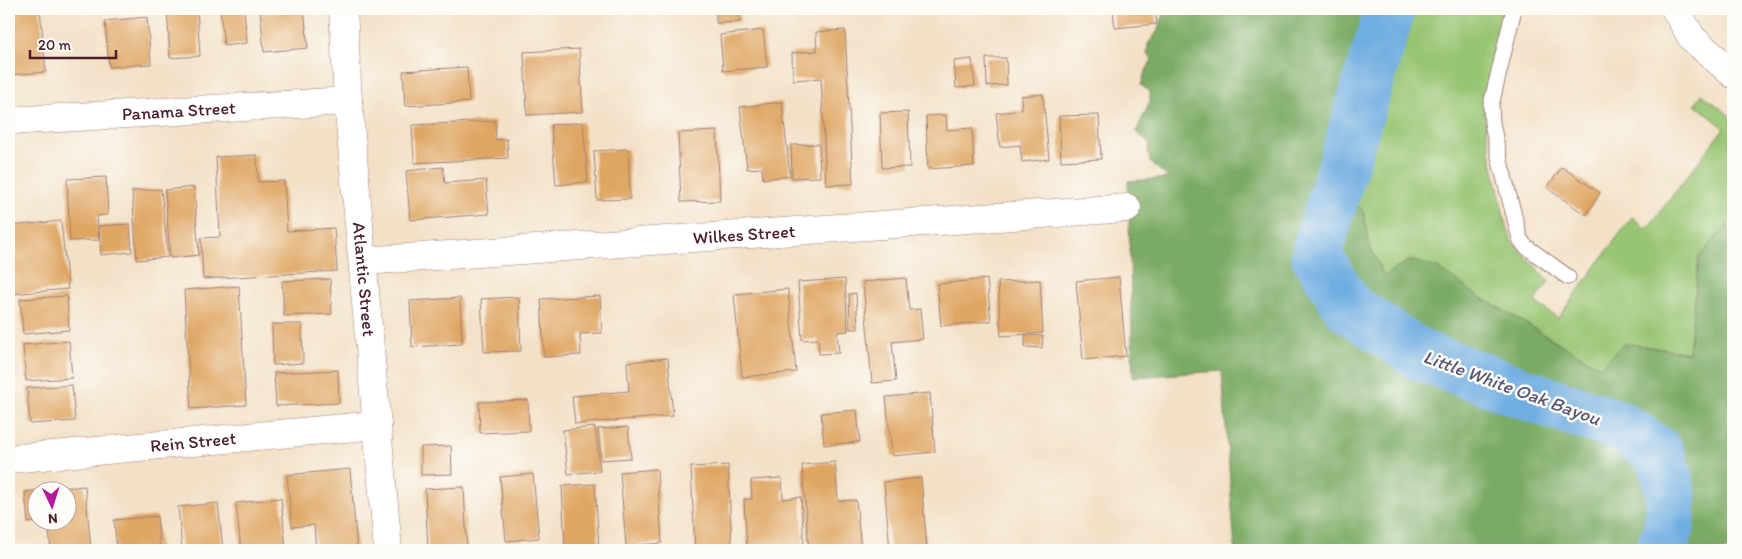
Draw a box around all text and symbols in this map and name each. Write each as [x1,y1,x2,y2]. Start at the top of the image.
scale bar [30,28,116,60]
text: 20 m [38,36,72,54]
street label: Panama Street [121,97,237,125]
street label: Wilkes Street [692,220,796,249]
street label: Atlantic Street [348,221,380,338]
water label: Little White Oak Bayou [1420,345,1604,430]
street label: Rein Street [149,427,237,457]
north arrow [28,482,78,532]
text: N [48,510,58,527]

